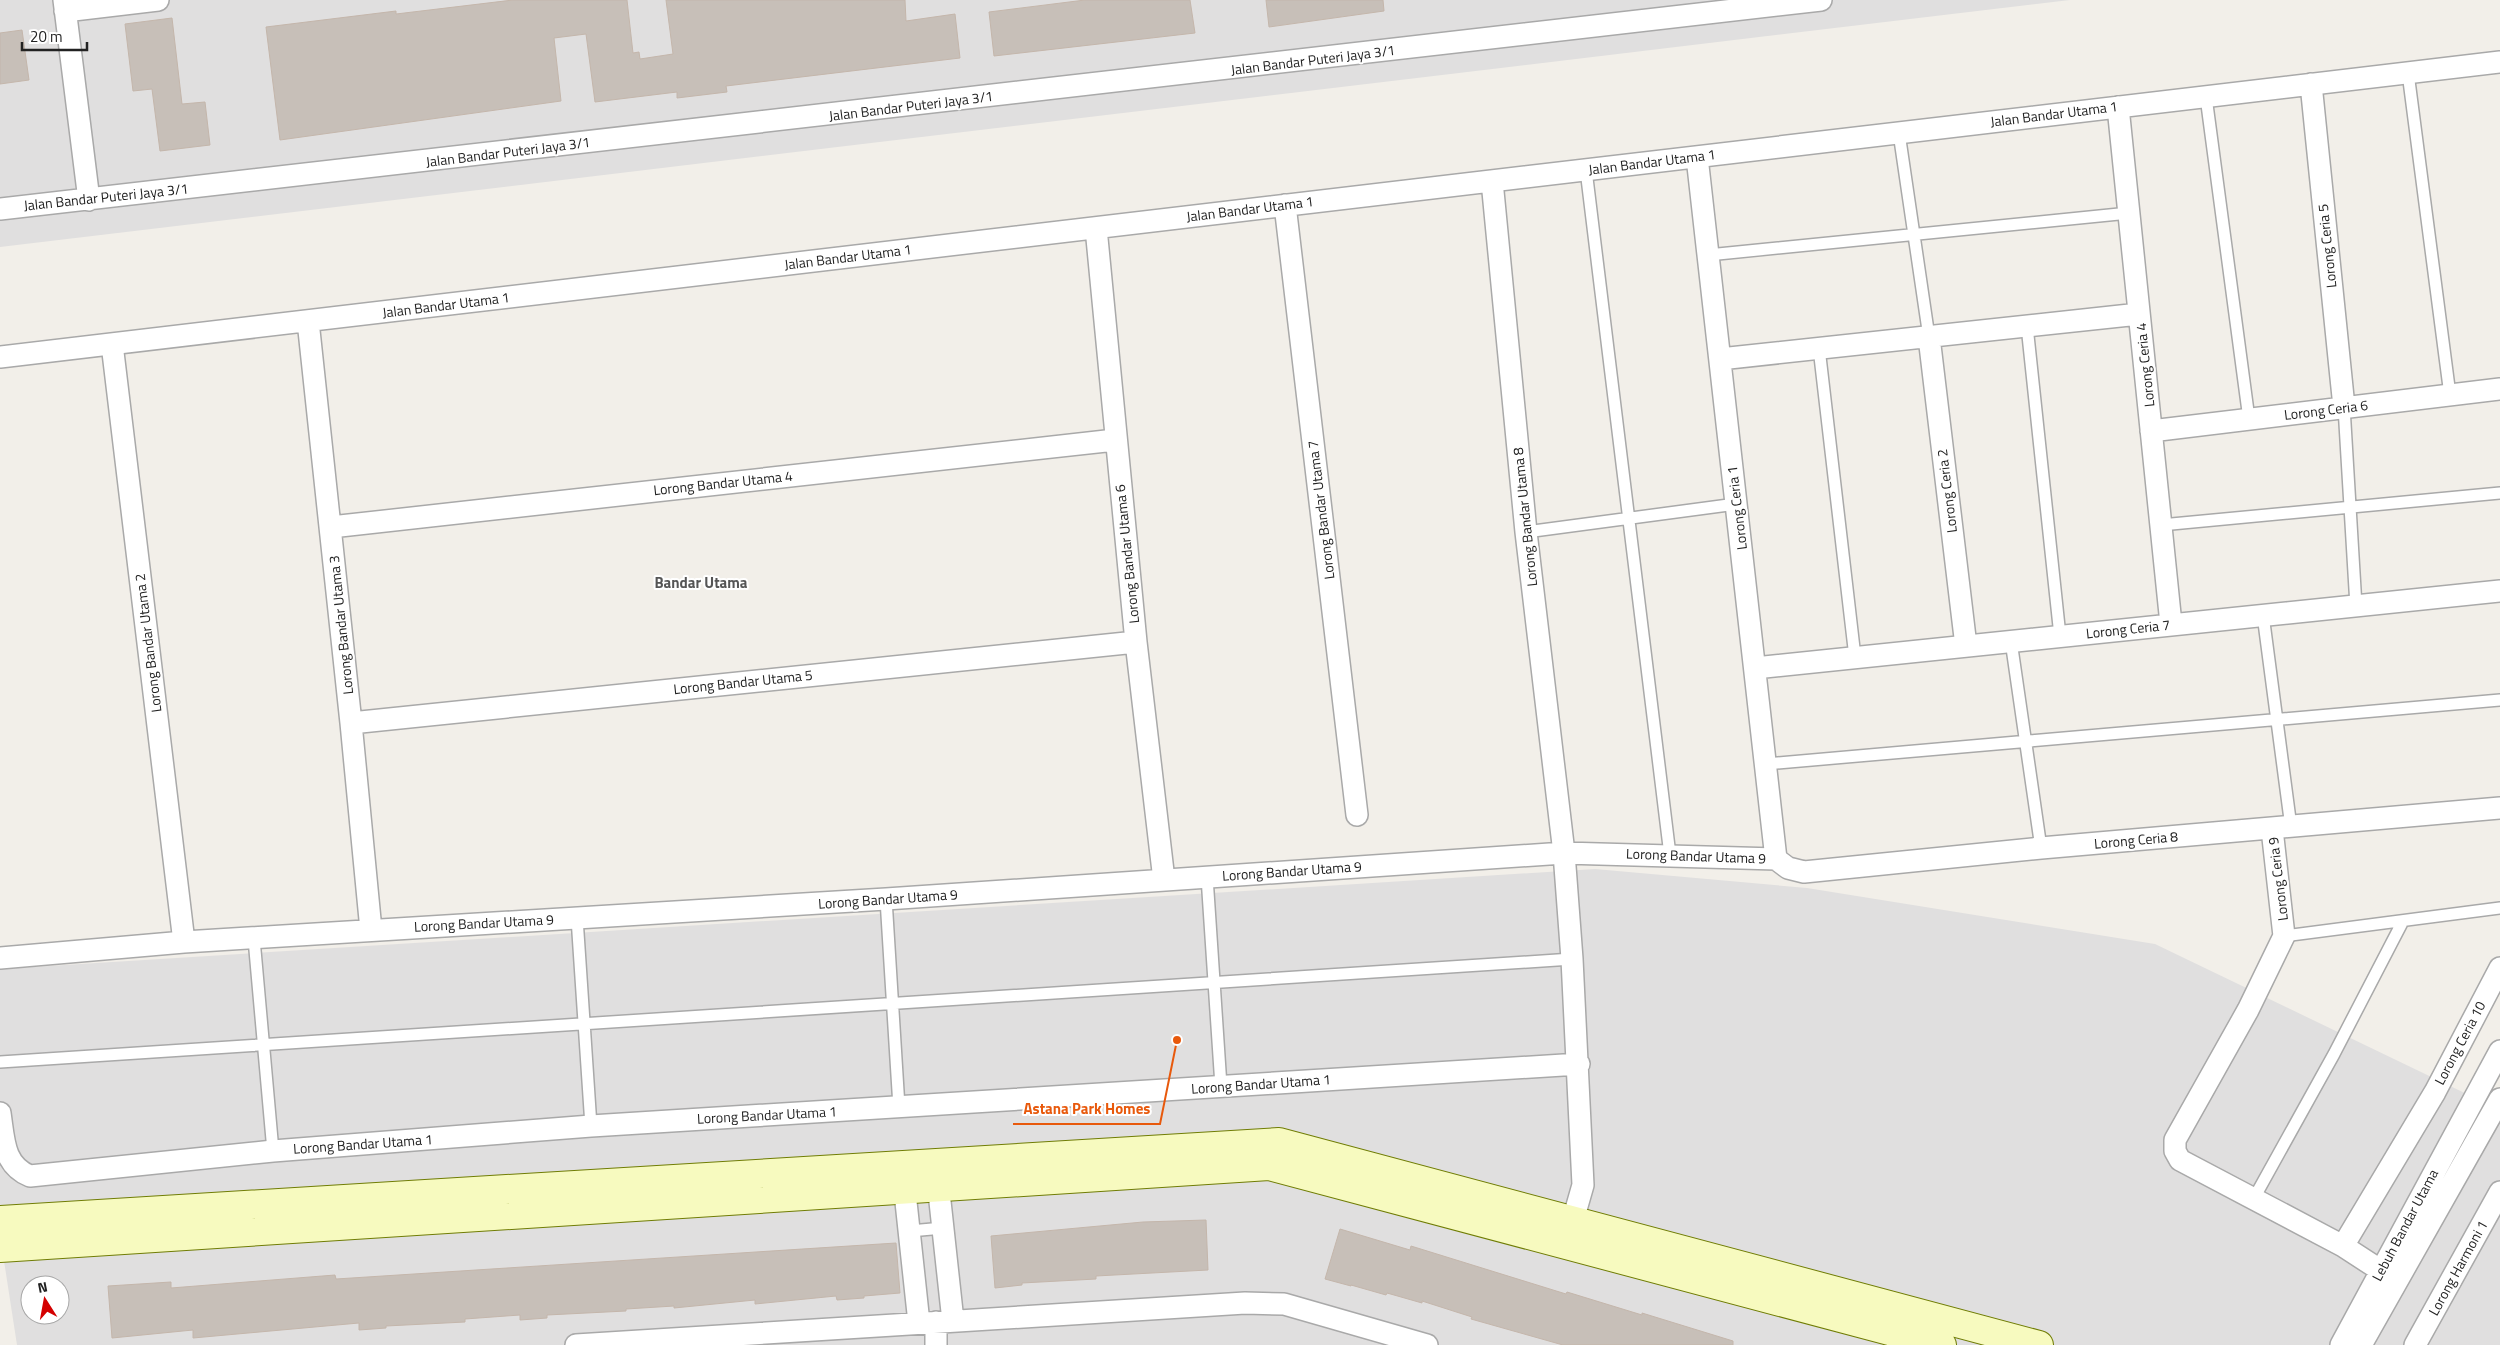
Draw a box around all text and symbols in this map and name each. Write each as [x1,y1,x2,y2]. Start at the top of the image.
scale bar [22,20,88,52]
text: 20 m [30,25,63,48]
street label: Jalan Bandar Puteri Jaya 3/1 [1230,39,1396,80]
street label: Jalan Bandar Puteri Jaya 3/1 [828,85,994,126]
street label: Jalan Bandar Utama 1 [1989,95,2119,132]
street label: Jalan Bandar Puteri Jaya 3/1 [425,131,591,172]
street label: Jalan Bandar Utama 1 [1587,143,1717,180]
street label: Jalan Bandar Puteri Jaya 3/1 [23,177,189,216]
street label: Jalan Bandar Utama 1 [1185,190,1315,227]
street label: Lorong Ceria 5 [2312,203,2341,289]
street label: Jalan Bandar Utama 1 [783,238,913,275]
street label: Jalan Bandar Utama 1 [381,286,511,323]
street label: Lorong Ceria 4 [2130,322,2159,408]
street label: Lorong Ceria 6 [2283,394,2369,425]
street label: Lorong Bandar Utama 7 [1302,439,1339,581]
street label: Lorong Bandar Utama 8 [1507,446,1542,588]
street label: Lorong Ceria 2 [1931,448,1962,534]
street label: Lorong Bandar Utama 4 [652,465,794,500]
street label: Lorong Ceria 1 [1721,465,1752,551]
street label: Lorong Bandar Utama 6 [1109,483,1144,625]
street label: Lorong Bandar Utama 3 [323,554,358,696]
district label: Bandar Utama [654,571,748,594]
street label: Lorong Bandar Utama 2 [129,572,166,714]
street label: Lorong Ceria 7 [2085,614,2171,643]
street label: Lorong Bandar Utama 5 [672,664,814,699]
street label: Lorong Ceria 8 [2093,825,2179,854]
street label: Lorong Ceria 9 [2262,836,2293,922]
street label: Lorong Bandar Utama 9 [1626,843,1767,868]
street label: Lorong Bandar Utama 9 [1221,855,1363,886]
street label: Lorong Bandar Utama 9 [817,883,959,914]
street label: Lorong Bandar Utama 9 [414,908,555,937]
street label: Lorong Ceria 10 [2429,997,2491,1088]
street label: Lorong Bandar Utama 1 [1190,1068,1332,1099]
callout: Astana Park Homes [1013,1094,1160,1124]
text: Astana Park Homes [1024,1097,1150,1120]
street label: Lorong Bandar Utama 1 [697,1100,837,1129]
street label: Lorong Bandar Utama 1 [292,1128,434,1159]
street label: Lebuh Bandar Utama [2366,1165,2443,1285]
street label: Lorong Harmoni 1 [2423,1216,2492,1319]
north arrow [20,1275,70,1325]
text: N [36,1276,49,1298]

